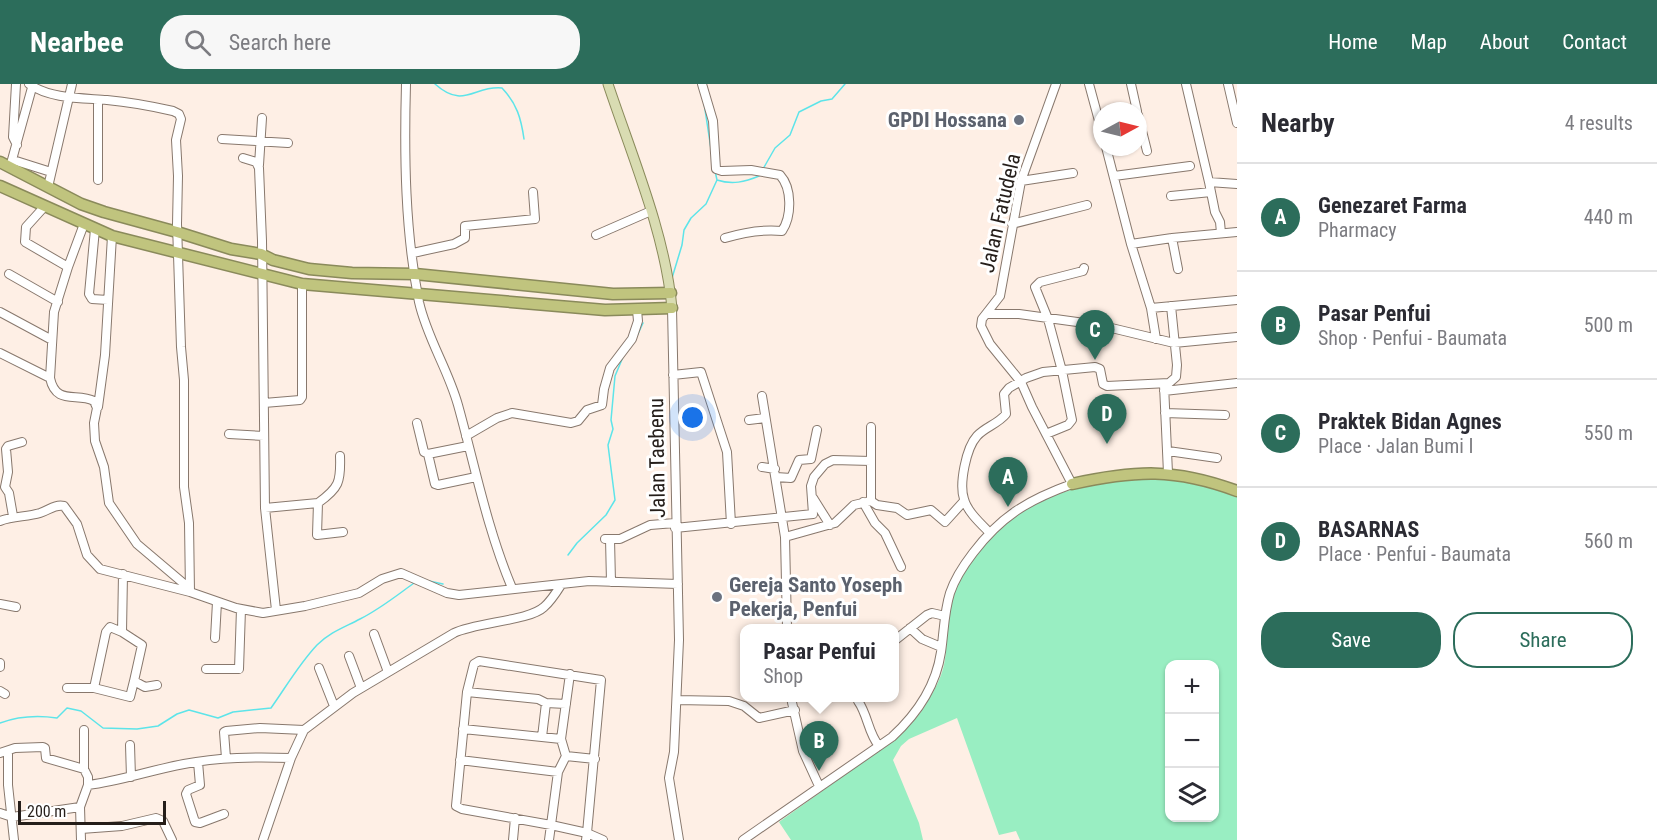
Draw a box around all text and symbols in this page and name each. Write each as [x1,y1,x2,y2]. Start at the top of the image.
search box [160,15,580,69]
text: Nearbee [30,26,124,59]
icon: search [181,26,214,59]
text: Search here [229,30,331,55]
text: Home [1328,30,1378,54]
text: Map [1411,30,1447,54]
text: About [1480,30,1529,54]
text: Contact [1562,30,1627,54]
north arrow [1093,102,1147,156]
place label: GPDI Hossana [888,108,1007,132]
text: Nearby [1261,108,1335,138]
text: 4 results [1565,111,1633,135]
marker: GPDI Hossana [1012,113,1026,127]
street label: Jalan Fatudela [975,151,1025,275]
text: Genezaret Farma [1318,193,1467,218]
text: A [1275,205,1286,229]
text: 440 m [1584,205,1633,229]
text: Pharmacy [1318,218,1397,242]
text: Pasar Penfui [1318,301,1431,326]
pin: C [1076,310,1114,360]
text: B [1275,313,1286,337]
text: 500 m [1584,313,1633,337]
text: Shop · Penfui - Baumata [1318,326,1507,350]
pin: D [1088,394,1126,444]
street label: Jalan Taebenu [644,398,670,518]
your location [678,403,707,432]
text: Praktek Bidan Agnes [1318,409,1502,434]
text: C [1275,421,1286,445]
text: 550 m [1584,421,1633,445]
text: Place · Jalan Bumi I [1318,434,1473,458]
pin: A [988,458,1028,507]
text: BASARNAS [1318,517,1419,542]
text: D [1275,529,1286,553]
text: 560 m [1584,529,1633,553]
text: Place · Penfui - Baumata [1318,542,1511,566]
place label: Gereja Santo Yoseph Pekerja, Penfui [729,573,903,621]
marker: Gereja Santo Yoseph Pekerja, Penfui [710,590,724,604]
button: Save [1261,612,1441,668]
button: Share [1453,612,1633,668]
popup [740,624,899,702]
text: Pasar Penfui [763,639,876,664]
map controls [1165,660,1219,822]
button: + [1165,660,1219,714]
text: Shop [763,664,803,688]
button: − [1165,714,1219,768]
pin: B [800,722,838,771]
button: layers [1165,768,1219,822]
scale bar [18,798,166,826]
text: 200 m [27,802,66,821]

